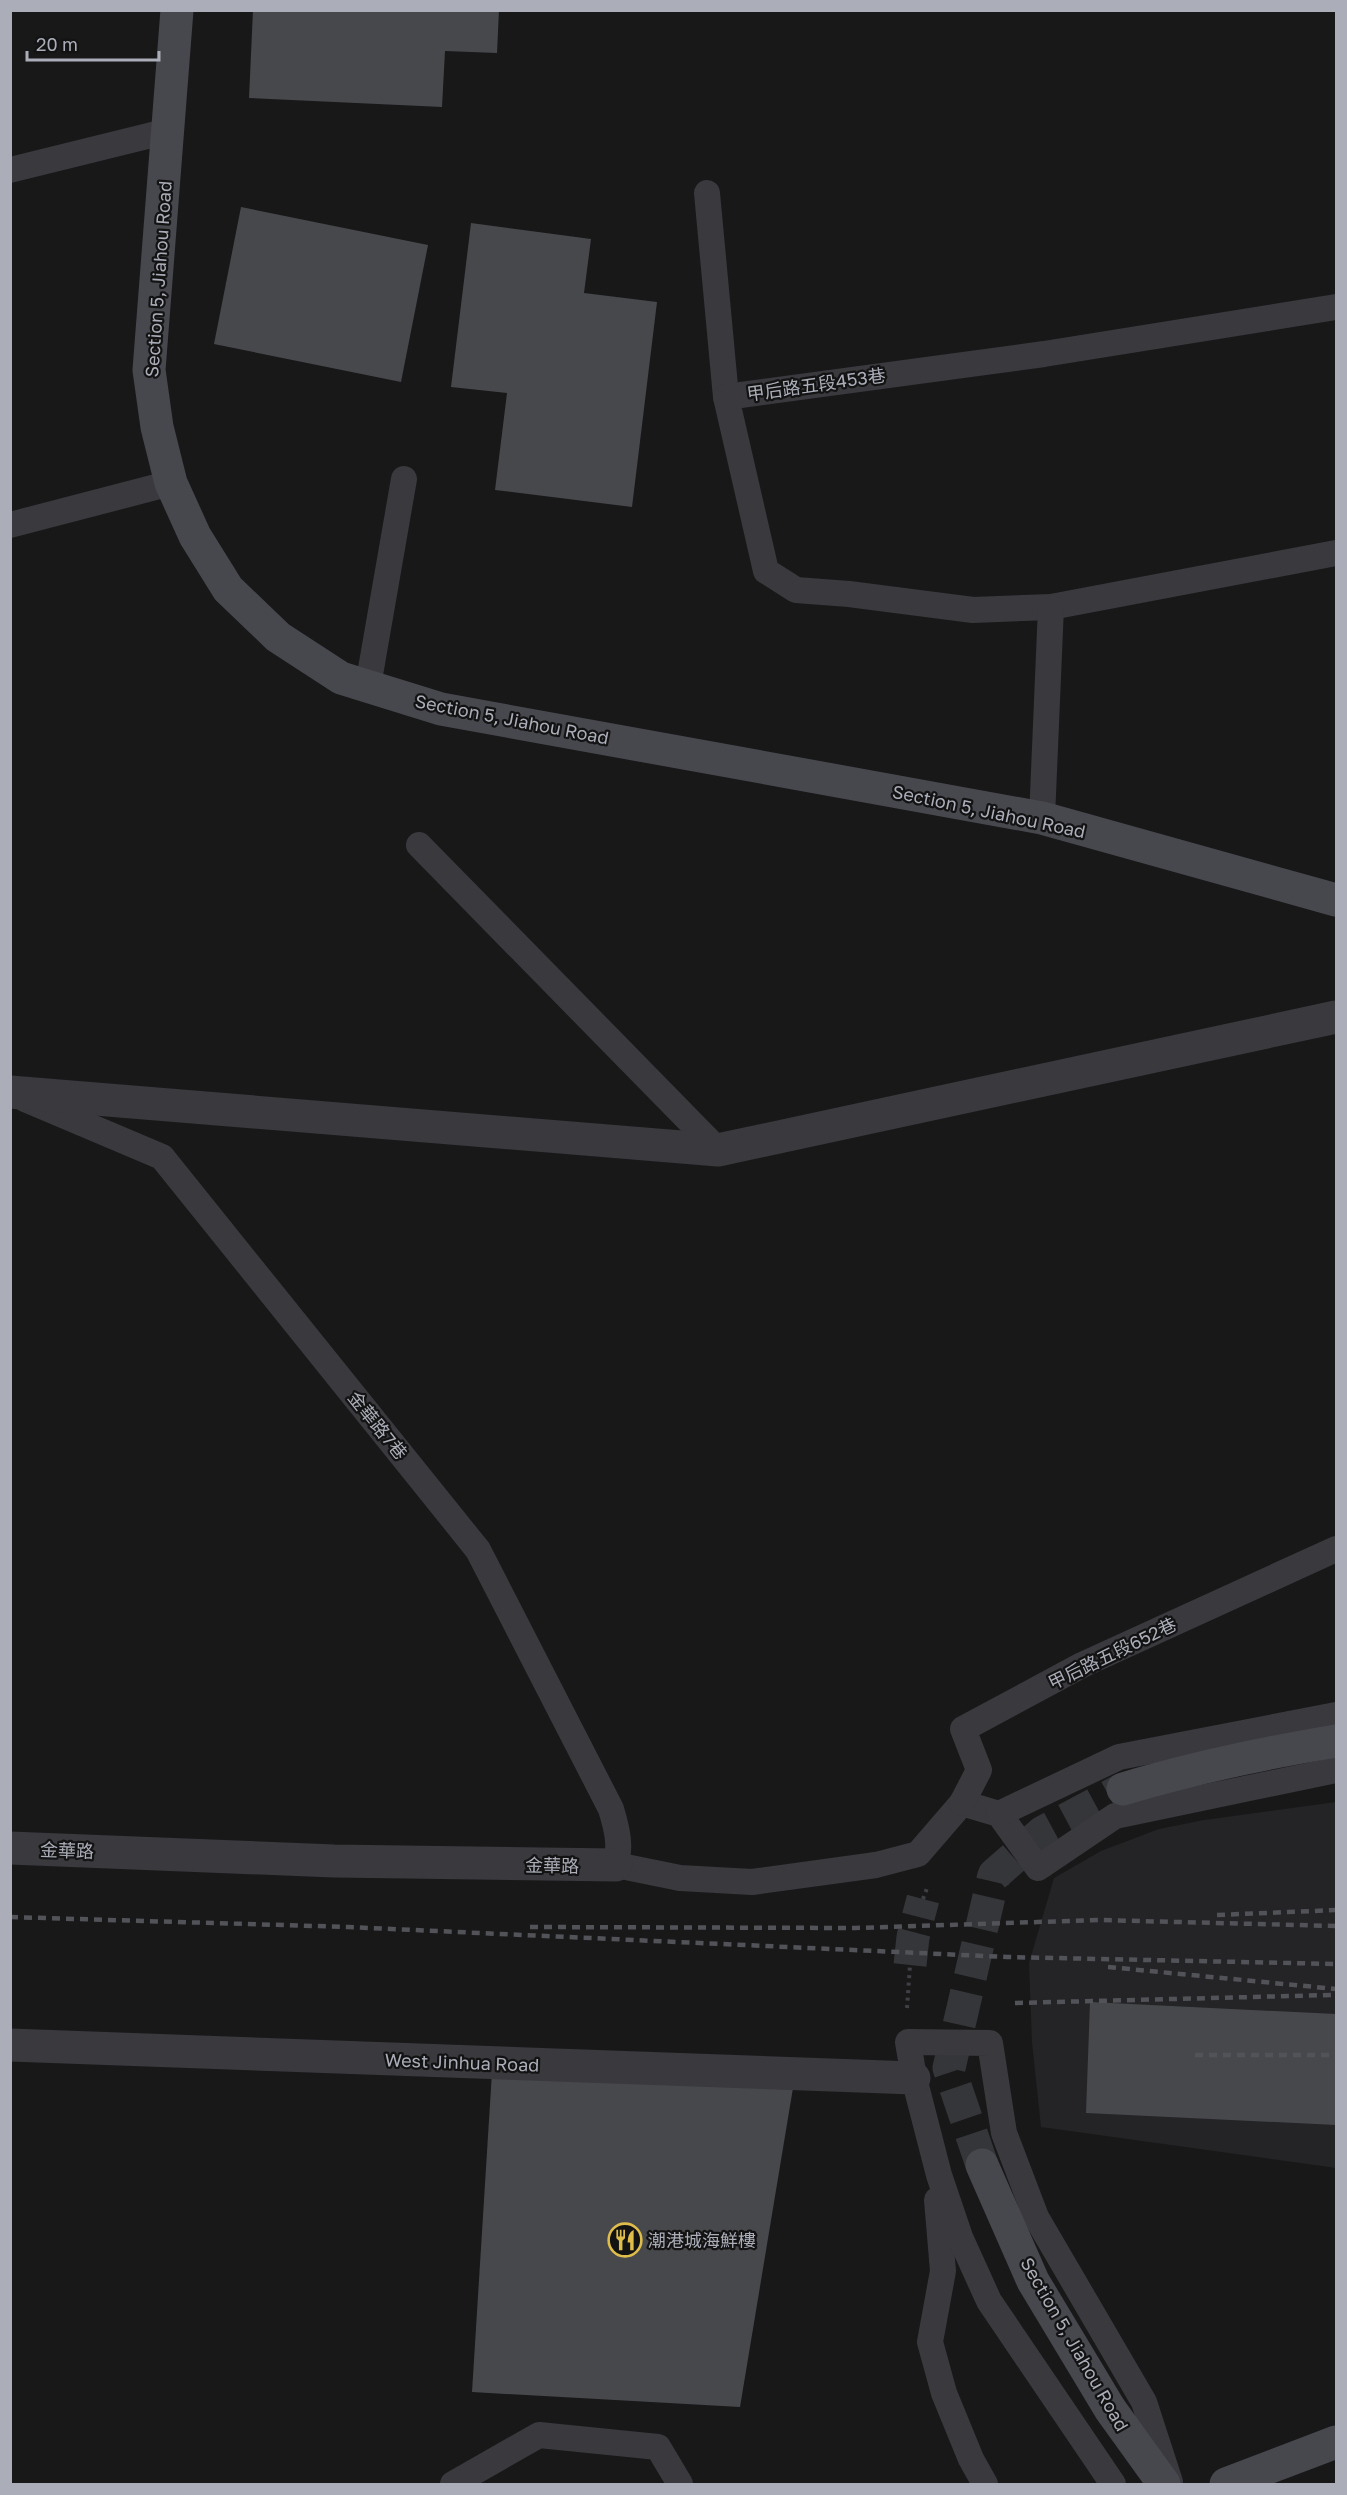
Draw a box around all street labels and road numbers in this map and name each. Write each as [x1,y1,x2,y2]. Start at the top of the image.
street label: Section 5, Jiahou Road [140,180,176,378]
street label: 甲后路五段453巷 [745,363,887,405]
street label: Section 5, Jiahou Road [413,689,611,749]
street label: Section 5, Jiahou Road [890,780,1088,842]
street label: 金華路7巷 [344,1386,412,1464]
street label: 甲后路五段652巷 [1044,1612,1180,1694]
street label: 金華路 [40,1838,94,1862]
street label: 金華路 [525,1854,579,1876]
street label: West Jinhua Road [384,2048,540,2076]
street label: Section 5, Jiahou Road [1016,2253,1134,2435]

